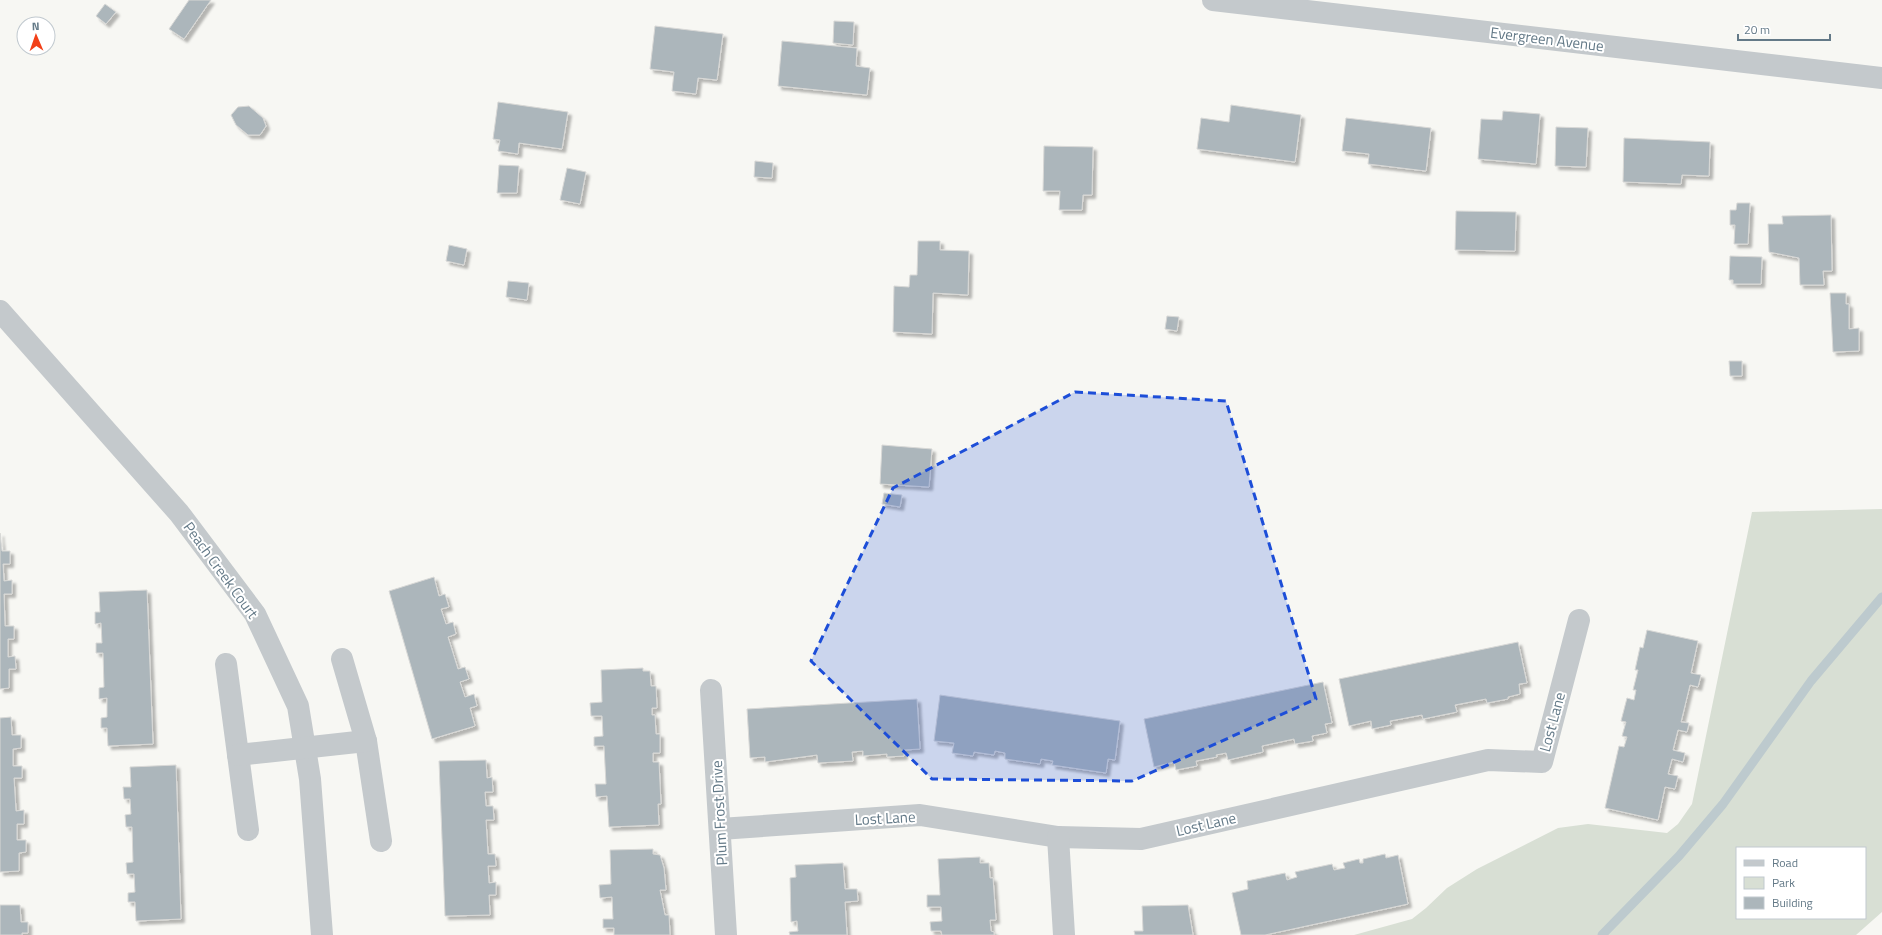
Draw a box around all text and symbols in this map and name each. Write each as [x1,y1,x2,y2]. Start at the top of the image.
north arrow [16,16,56,56]
scale bar [1738,16,1830,42]
text: N [32,18,40,34]
text: 20 m [1744,20,1770,39]
street label: Evergreen Avenue [1489,21,1605,57]
street label: Peach Creek Court [178,517,265,624]
street label: Lost Lane [1533,690,1571,754]
street label: Plum Frost Drive [705,760,733,866]
street label: Lost Lane [854,805,916,831]
street label: Lost Lane [1174,806,1238,842]
legend [1736,847,1866,919]
text: Road [1772,853,1798,872]
text: Park [1772,873,1795,892]
text: Building [1772,893,1813,912]

